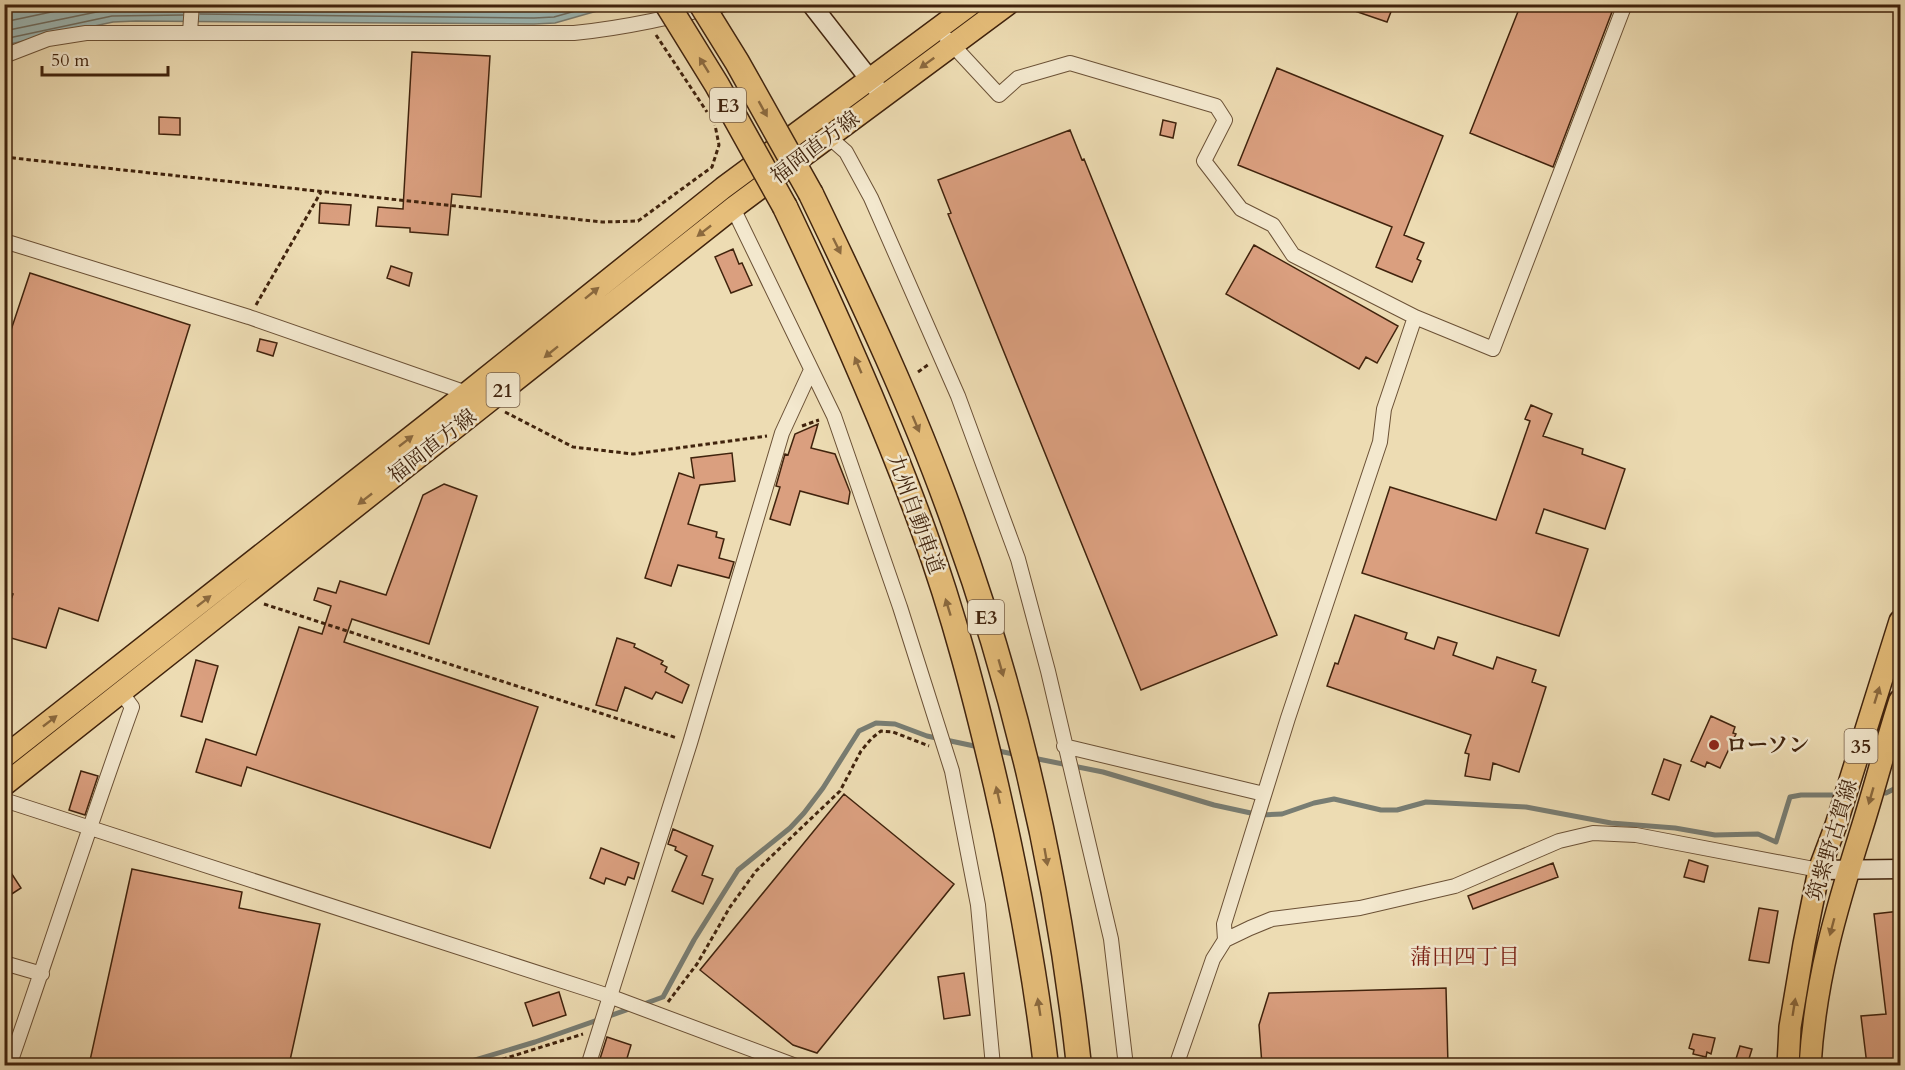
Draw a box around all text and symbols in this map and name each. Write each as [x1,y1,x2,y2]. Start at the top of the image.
scale bar [42,39,168,77]
text: 50 m [51,48,90,73]
one-way arrow [699,57,710,73]
one-way arrow [919,57,934,69]
road number: E3 [710,88,746,122]
one-way arrow [758,100,768,117]
street label: 福岡直方線 [765,104,866,191]
one-way arrow [696,225,711,237]
one-way arrow [832,238,841,255]
one-way arrow [584,287,600,300]
one-way arrow [543,346,559,359]
one-way arrow [853,356,863,374]
road number: 21 [486,373,520,407]
street label: 福岡直方線 [382,403,483,490]
one-way arrow [911,416,921,434]
one-way arrow [399,435,414,448]
street label: 九州自動車道 [880,450,951,578]
one-way arrow [357,493,373,506]
one-way arrow [196,594,212,607]
one-way arrow [943,598,952,616]
road number: E3 [968,600,1004,634]
one-way arrow [997,659,1006,677]
one-way arrow [1873,686,1882,704]
one-way arrow [43,716,58,728]
road number: 35 [1844,729,1878,763]
place label: ローソン [1726,731,1809,760]
marker: ローソン [1707,738,1721,752]
street label: 筑紫野古賀線 [1800,776,1865,905]
one-way arrow [993,786,1003,805]
one-way arrow [1866,787,1875,805]
one-way arrow [1042,848,1051,867]
one-way arrow [1827,918,1836,936]
district label: 蒲田四丁目 [1410,942,1520,972]
one-way arrow [1034,998,1043,1017]
one-way arrow [1789,998,1798,1017]

